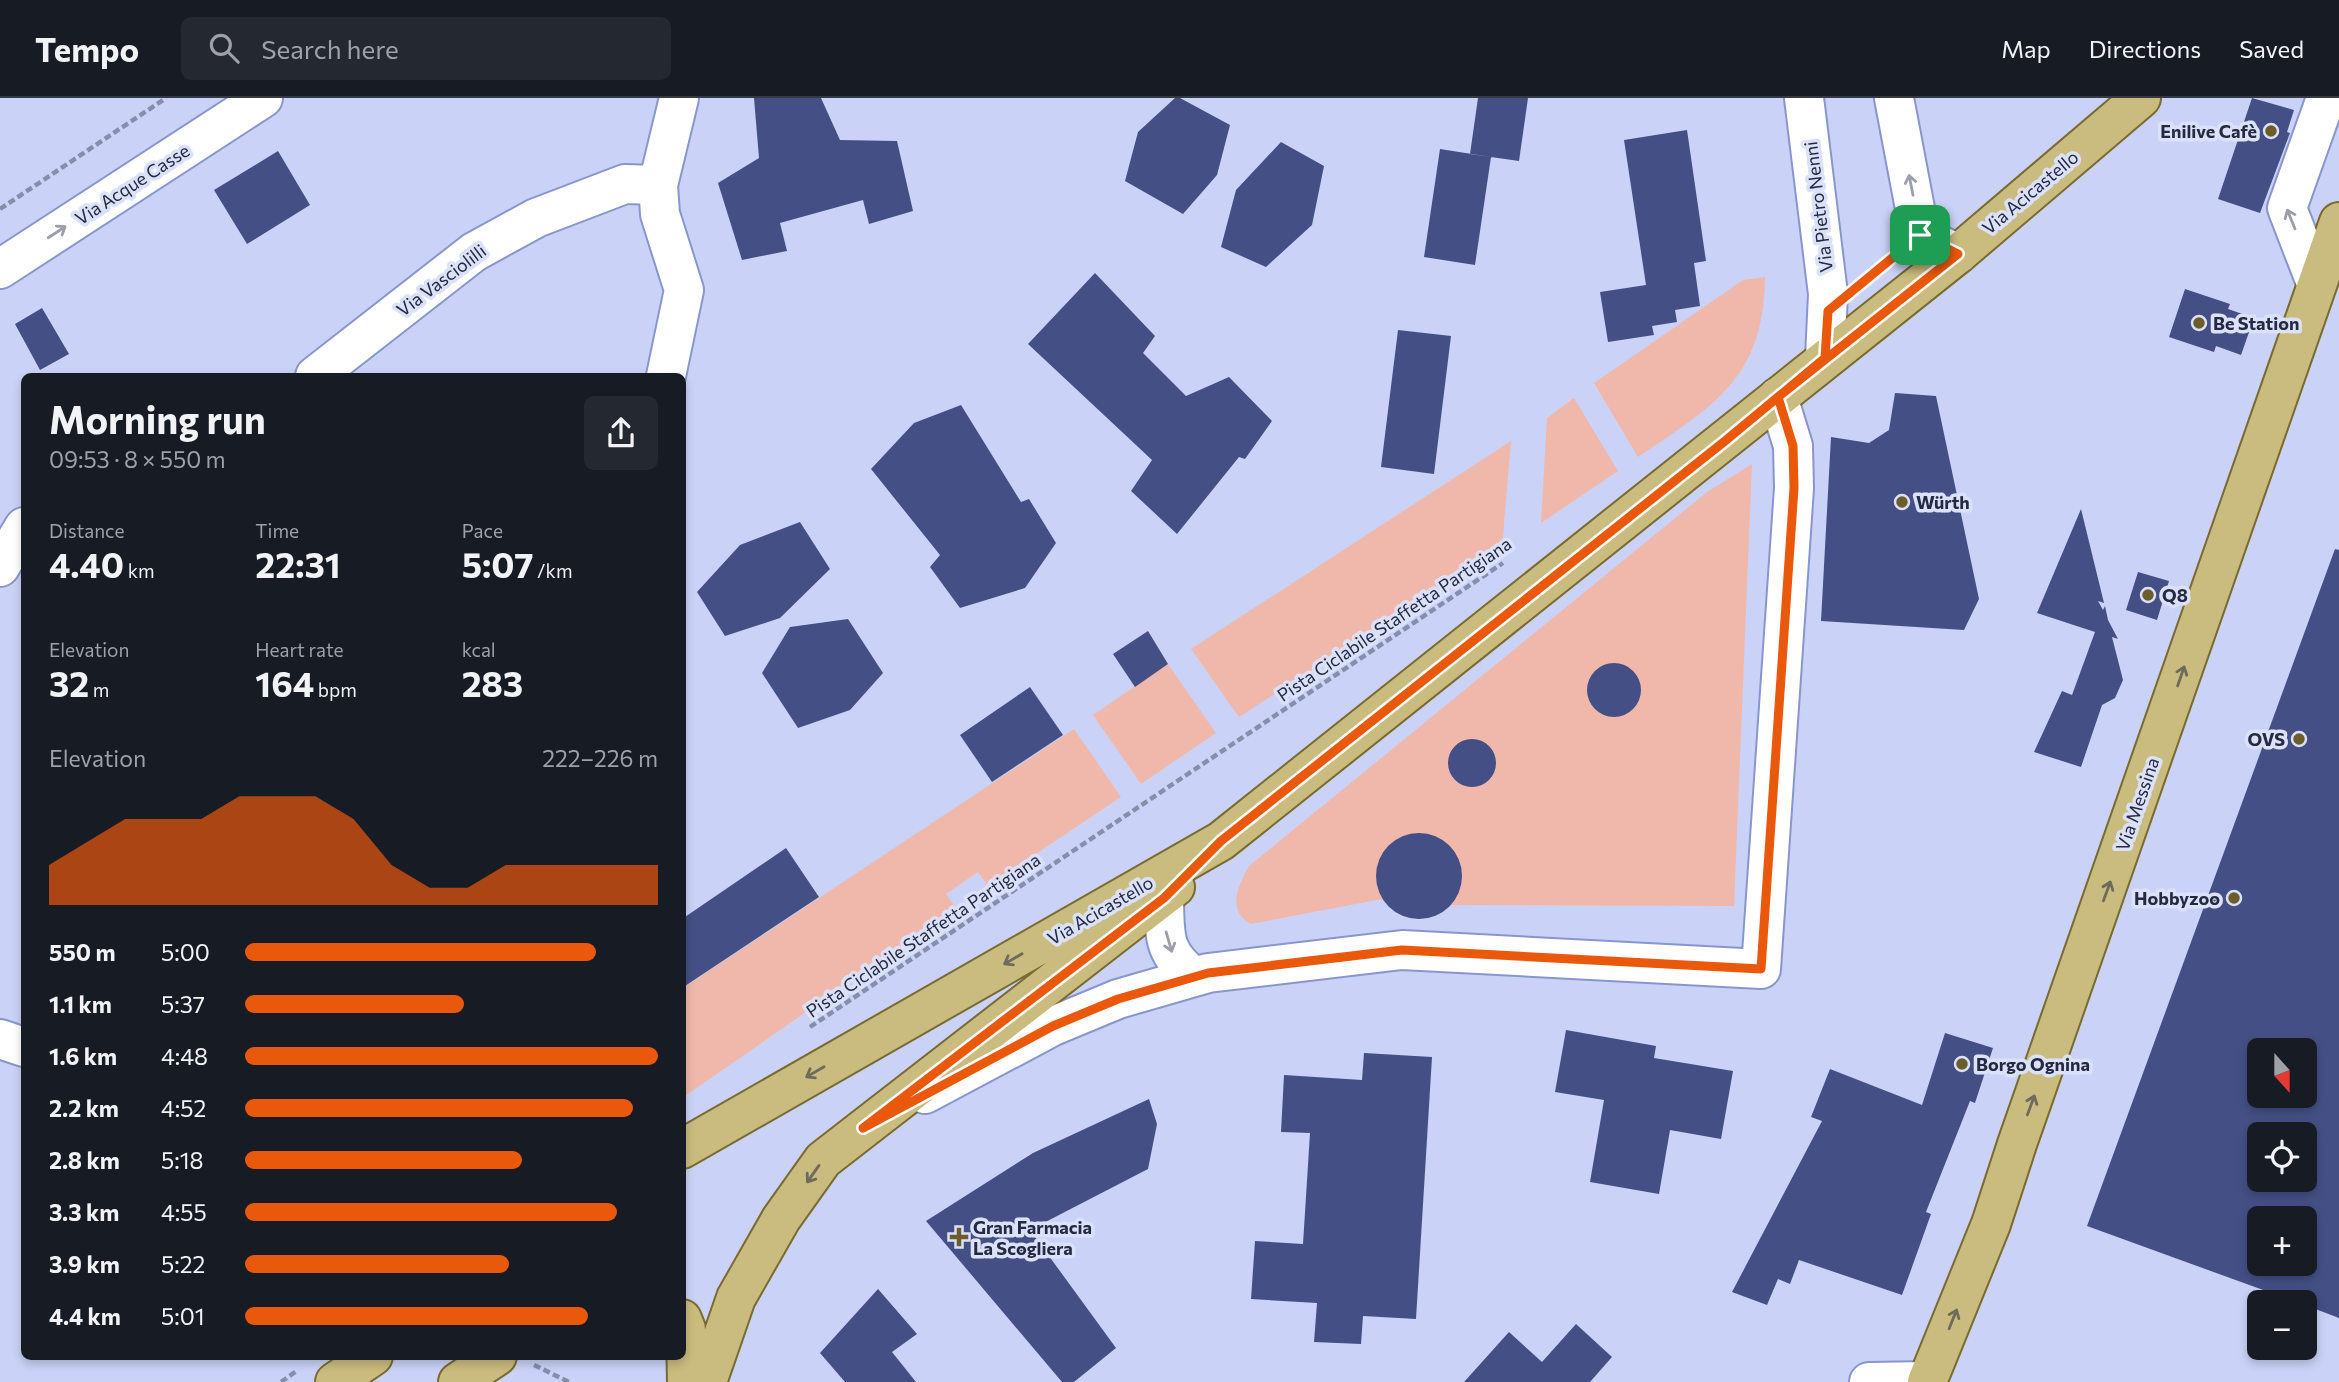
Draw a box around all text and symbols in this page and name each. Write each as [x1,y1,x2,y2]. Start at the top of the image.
search box [181,17,671,80]
text: Tempo [35,28,139,69]
icon: search [205,29,243,67]
text: Search here [261,33,399,64]
text: Map [2001,34,2051,63]
text: Directions [2089,34,2201,63]
text: Saved [2239,34,2304,63]
place label: Enilive Cafè [2160,120,2257,142]
marker: Enilive Cafè [2263,123,2279,139]
street label: Via Acque Casse [71,139,193,229]
street label: Via Pietro Nenni [1799,140,1837,274]
street label: Via Acicastello [1978,145,2082,239]
one-way arrow [1904,174,1917,197]
pin [1890,205,1950,265]
one-way arrow [2284,209,2297,231]
icon: arrive [1901,216,1939,254]
one-way arrow [47,225,66,239]
street label: Via Vasciolilli [392,239,490,321]
place label: Be Station [2213,312,2299,334]
marker: Be Station [2191,315,2207,331]
text: Morning run [49,395,266,442]
button: share [584,396,658,470]
text: 09:53 · 8 × 550 m [49,445,226,473]
place label: Würth [1916,491,1970,513]
marker: Würth [1894,494,1910,510]
text: Distance [49,519,125,542]
text: Time [255,519,299,542]
text: Pace [462,519,503,542]
street label: Pista Ciclabile Staffetta Partigiana [1273,532,1515,706]
text: 4.40 [49,542,124,585]
text: 22:31 [255,542,341,585]
text: 5:07 [462,542,533,585]
text: km [124,559,155,582]
text: /km [533,559,572,582]
place label: Q8 [2162,584,2188,606]
marker: Q8 [2140,587,2156,603]
text: Elevation [49,638,129,661]
text: Heart rate [255,638,344,661]
text: kcal [462,638,496,661]
text: 32 [49,661,89,704]
text: 164 [255,661,314,704]
text: 283 [462,661,523,704]
one-way arrow [2176,665,2188,687]
text: m [89,678,109,701]
text: bpm [314,678,357,701]
place label: OVS [2248,728,2285,750]
marker: OVS [2291,731,2307,747]
text: Elevation [49,744,146,772]
text: 222–226 m [542,744,658,772]
street label: Via Messina [2111,754,2163,854]
street label: Pista Ciclabile Staffetta Partigiana [802,848,1044,1022]
street label: Via Acicastello [1043,871,1157,949]
one-way arrow [2102,880,2114,902]
place label: Hobbyzoo [2134,887,2220,909]
marker: Hobbyzoo [2226,890,2242,906]
one-way arrow [1163,931,1176,953]
text: 550 m [49,938,116,966]
text: 5:00 [161,938,210,966]
one-way arrow [1003,953,1023,967]
text: 1.1 km [49,990,112,1018]
text: 5:37 [161,990,205,1018]
north arrow [2247,1038,2317,1108]
map controls [2247,1038,2317,1360]
text: 1.6 km [49,1042,117,1070]
text: 4:48 [161,1042,208,1070]
place label: Borgo Ognina [1976,1053,2090,1075]
marker: Borgo Ognina [1954,1056,1970,1072]
one-way arrow [805,1065,825,1079]
text: 2.2 km [49,1094,119,1122]
text: 4:52 [161,1094,206,1122]
one-way arrow [2026,1095,2038,1117]
button: locate [2247,1122,2317,1192]
text: 2.8 km [49,1146,120,1174]
text: 5:18 [161,1146,203,1174]
one-way arrow [806,1164,820,1183]
text: 3.3 km [49,1198,119,1226]
text: 4:55 [161,1198,207,1226]
button: + [2247,1206,2317,1276]
place label: Gran Farmacia La Scogliera [973,1216,1092,1259]
marker: Gran Farmacia La Scogliera [951,1229,967,1245]
text: 3.9 km [49,1250,120,1278]
text: 5:22 [161,1250,205,1278]
button: − [2247,1290,2317,1360]
text: 4.4 km [49,1302,121,1330]
text: 5:01 [161,1302,204,1330]
one-way arrow [1947,1308,1960,1330]

